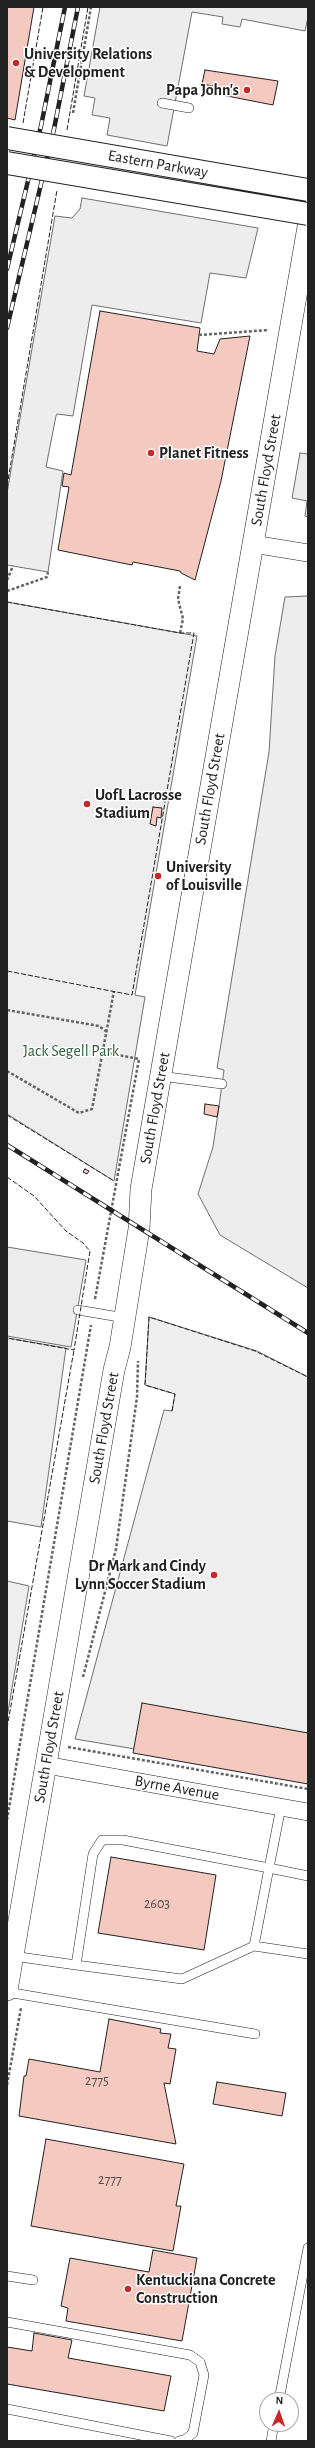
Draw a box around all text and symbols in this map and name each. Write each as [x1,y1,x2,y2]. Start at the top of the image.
place label: University Relations & Development [24,44,152,82]
marker: University Relations & Development [11,58,21,68]
place label: Papa John's [166,80,239,100]
marker: Papa John's [242,85,252,95]
street label: Eastern Parkway [107,146,209,182]
street label: South Floyd Street [247,413,285,527]
place label: Planet Fitness [159,443,249,463]
marker: Planet Fitness [146,448,156,458]
street label: South Floyd Street [191,732,229,846]
place label: UofL Lacrosse Stadium [95,785,182,823]
marker: UofL Lacrosse Stadium [82,799,92,809]
place label: University of Louisville [166,857,242,895]
marker: University of Louisville [153,871,163,881]
park label: Jack Segell Park [23,1041,119,1061]
street label: South Floyd Street [136,1051,174,1165]
street label: South Floyd Street [85,1371,123,1485]
place label: Dr Mark and Cindy Lynn Soccer Stadium [75,1556,206,1594]
marker: Dr Mark and Cindy Lynn Soccer Stadium [209,1570,219,1580]
street label: South Floyd Street [30,1690,68,1804]
street label: Byrne Avenue [133,1771,221,1805]
house number: 2603 [144,1896,170,1912]
house number: 2775 [85,2073,109,2089]
house number: 2777 [98,2172,122,2188]
place label: Kentuckiana Concrete Construction [136,2270,275,2308]
marker: Kentuckiana Concrete Construction [123,2284,133,2294]
north arrow [259,2392,299,2432]
text: N [275,2395,283,2406]

